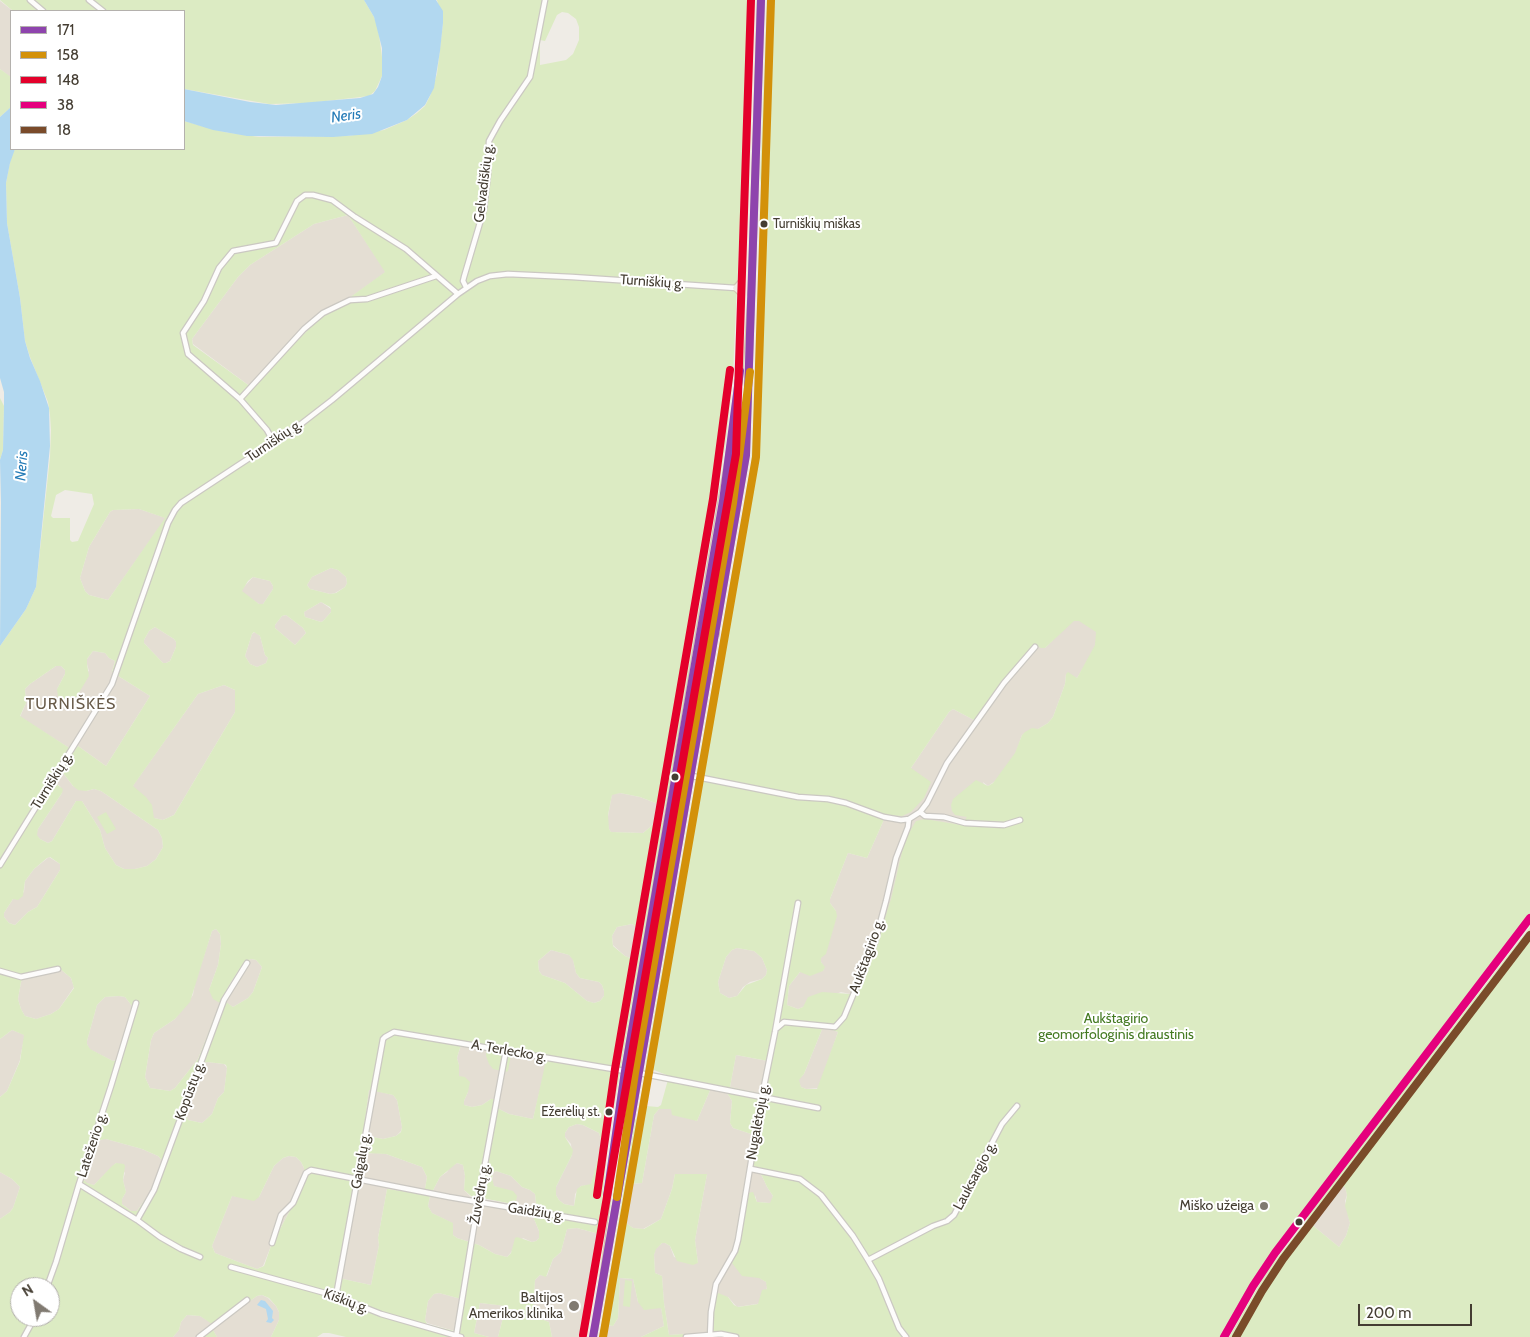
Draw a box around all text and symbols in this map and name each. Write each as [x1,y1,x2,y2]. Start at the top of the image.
legend [10,10,185,150]
text: 171 [57,21,74,39]
text: 158 [57,46,79,64]
text: 148 [57,71,80,89]
text: 38 [57,96,74,114]
water label: Neris [330,105,362,127]
text: 18 [57,121,71,139]
street label: Gelvadiškių g. [471,143,497,223]
place label: Turniškių miškas [773,216,860,232]
marker: Turniškių miškas [759,219,769,229]
street label: Turniškių g. [619,271,685,293]
street label: Turniškių g. [243,416,305,466]
water label: Neris [12,450,32,482]
district label: TURNIŠKĖS [25,694,117,714]
street label: Turniškių g. [28,749,76,813]
unlabelled marker [670,772,680,782]
street label: Aukštagirio g. [846,917,888,995]
park label: Aukštagirio geomorfologinis draustinis [1038,1011,1194,1044]
street label: A. Terlecko g. [470,1036,548,1066]
street label: Kopūstų g. [172,1059,208,1123]
street label: Nugalėtojų g. [743,1083,773,1161]
place label: Ežerėlių st. [541,1104,600,1120]
marker: Ežerėlių st. [604,1107,614,1117]
street label: Latežerio g. [74,1110,110,1180]
street label: Gaigalų g. [348,1132,374,1190]
street label: Lauksargio g. [950,1139,1000,1213]
street label: Žuvėdrų g. [466,1162,494,1226]
place label: Miško užeiga [1180,1198,1254,1214]
street label: Gaidžių g. [507,1199,565,1225]
marker: Miško užeiga [1258,1200,1270,1212]
unlabelled marker [1294,1217,1304,1227]
north arrow [10,1277,60,1327]
text: N [19,1280,37,1300]
street label: Kiškių g. [321,1285,371,1317]
place label: Baltijos Amerikos klinika [469,1290,563,1322]
scale bar [1360,1294,1474,1326]
marker: Baltijos Amerikos klinika [567,1299,581,1313]
text: 200 m [1366,1304,1411,1322]

